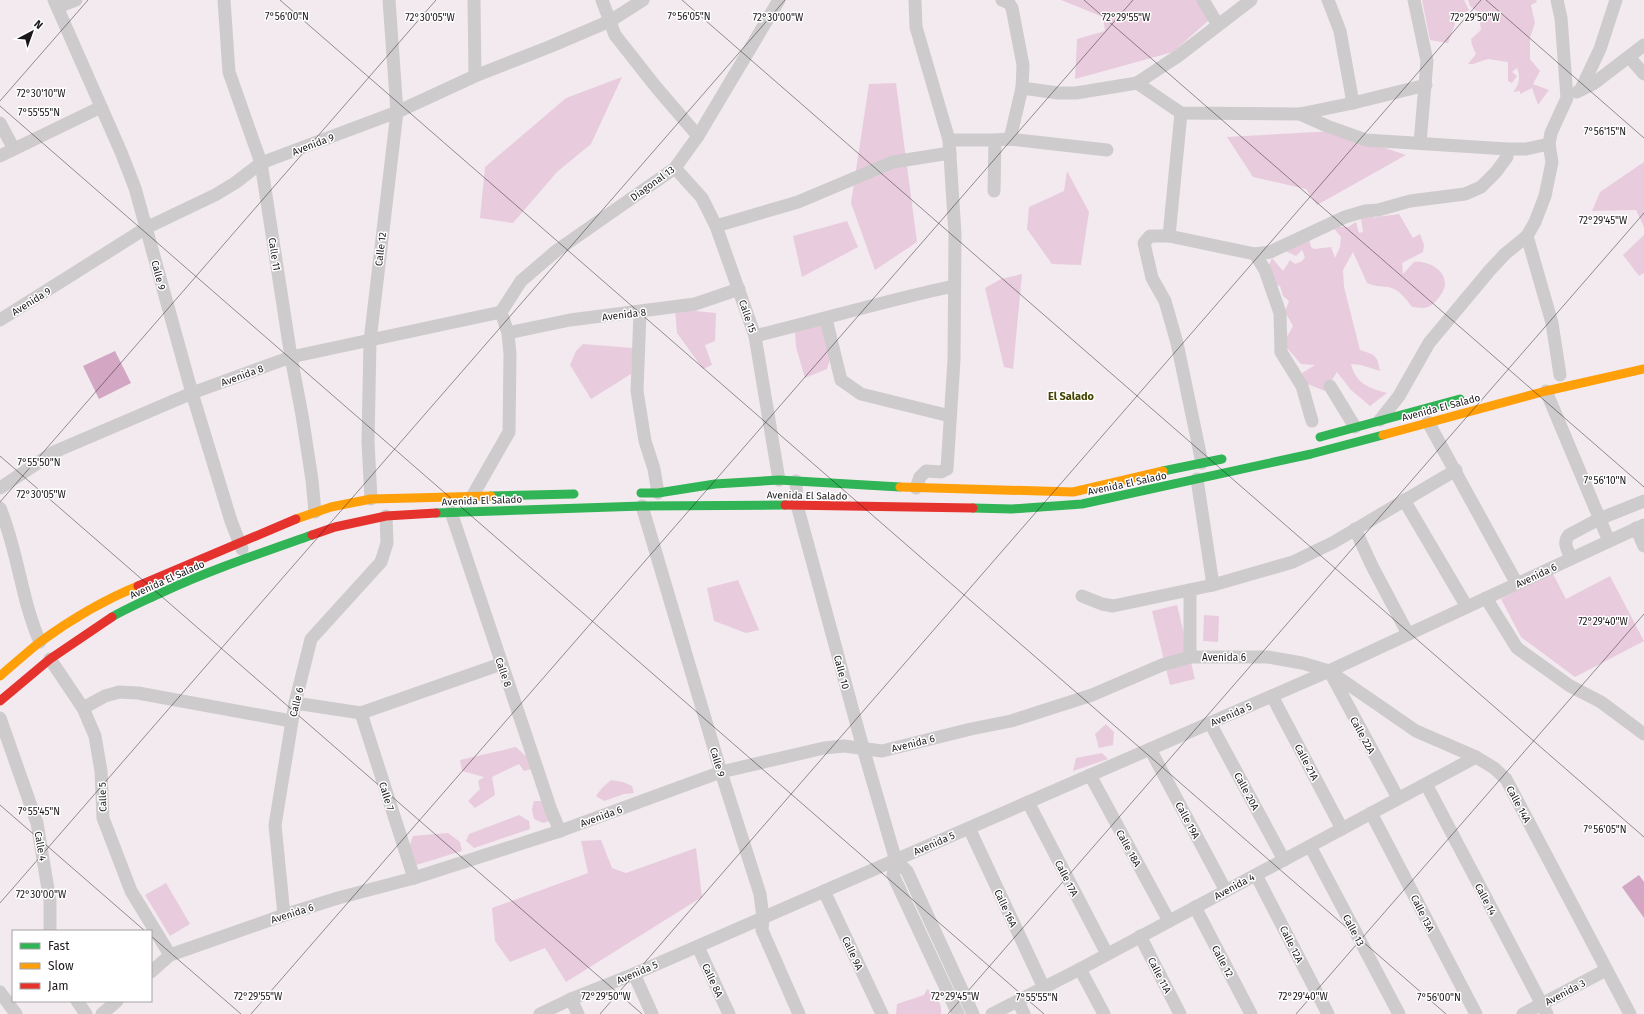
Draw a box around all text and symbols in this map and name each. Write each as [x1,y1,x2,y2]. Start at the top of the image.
text: 7°56'00"N [265,11,309,23]
text: 7°56'05"N [667,11,711,23]
north arrow [12,12,52,52]
text: 72°30'05"W [405,12,456,24]
text: 72°30'00"W [753,12,804,24]
text: 72°29'55"W [1102,12,1151,24]
text: 72°29'50"W [1450,12,1500,24]
text: N [31,18,45,32]
text: 72°30'10"W [16,88,66,100]
text: 7°55'55"N [18,107,60,119]
text: 7°56'15"N [1584,126,1626,138]
street label: Avenida 9 [291,131,336,158]
street label: Diagonal 13 [628,164,677,204]
text: 72°29'45"W [1579,215,1628,227]
street label: Calle 12 [373,231,389,267]
street label: Calle 11 [265,237,283,272]
street label: Calle 9 [148,259,168,291]
street label: Avenida 9 [10,285,53,319]
street label: Calle 15 [736,298,758,334]
street label: Avenida 8 [601,306,647,324]
street label: Avenida 8 [219,363,266,389]
district label: El Salado [1048,390,1095,403]
street label: Avenida El Salado [1401,392,1482,424]
text: 7°55'50"N [18,457,60,469]
street label: Avenida El Salado [1087,470,1168,498]
text: 7°56'10"N [1584,475,1626,487]
text: 72°30'05"W [16,489,67,501]
street label: Avenida El Salado [767,489,848,503]
street label: Avenida El Salado [442,494,523,508]
street label: Avenida El Salado [128,558,207,602]
street label: Avenida 6 [1514,561,1559,591]
text: 72°29'40"W [1578,616,1628,628]
street label: Avenida 6 [1202,652,1246,664]
street label: Calle 10 [831,654,851,691]
street label: Calle 8 [492,656,514,689]
street label: Calle 6 [288,686,306,718]
street label: Avenida 5 [1209,701,1254,729]
street label: Calle 22A [1347,715,1377,756]
street label: Avenida 6 [890,733,936,755]
street label: Calle 21A [1292,742,1321,783]
street label: Calle 9 [707,746,727,778]
street label: Calle 20A [1231,771,1261,813]
street label: Calle 7 [376,781,396,813]
street label: Calle 5 [96,782,110,812]
street label: Calle 14A [1503,784,1533,825]
street label: Calle 19A [1172,800,1202,841]
street label: Avenida 6 [579,804,624,830]
text: 7°55'45"N [18,806,60,818]
text: 7°56'05"N [1583,824,1627,836]
street label: Calle 18A [1113,828,1143,869]
street label: Calle 4 [31,830,49,863]
street label: Avenida 5 [912,830,957,858]
street label: Calle 17A [1052,858,1080,899]
street label: Avenida 4 [1212,871,1257,903]
street label: Calle 14 [1472,881,1499,918]
street label: Calle 16A [991,888,1019,929]
text: 72°30'00"W [16,889,67,901]
street label: Calle 13A [1408,893,1437,934]
street label: Avenida 6 [269,901,315,926]
street label: Calle 13 [1340,913,1366,948]
street label: Calle 12A [1277,924,1306,965]
legend [12,930,152,1002]
street label: Calle 9A [839,935,865,972]
text: Fast [48,939,70,953]
street label: Calle 12 [1209,944,1235,979]
street label: Calle 11A [1145,955,1173,996]
text: Slow [48,959,74,973]
street label: Avenida 5 [615,959,660,987]
street label: Calle 8A [699,962,725,1000]
street label: Avenida 3 [1543,977,1588,1008]
text: Jam [48,979,68,993]
text: 72°29'55"W [234,991,283,1003]
text: 72°29'50"W [581,991,631,1003]
text: 72°29'45"W [931,991,980,1003]
text: 72°29'40"W [1278,991,1328,1003]
text: 7°55'55"N [1016,992,1058,1004]
text: 7°56'00"N [1417,992,1461,1004]

